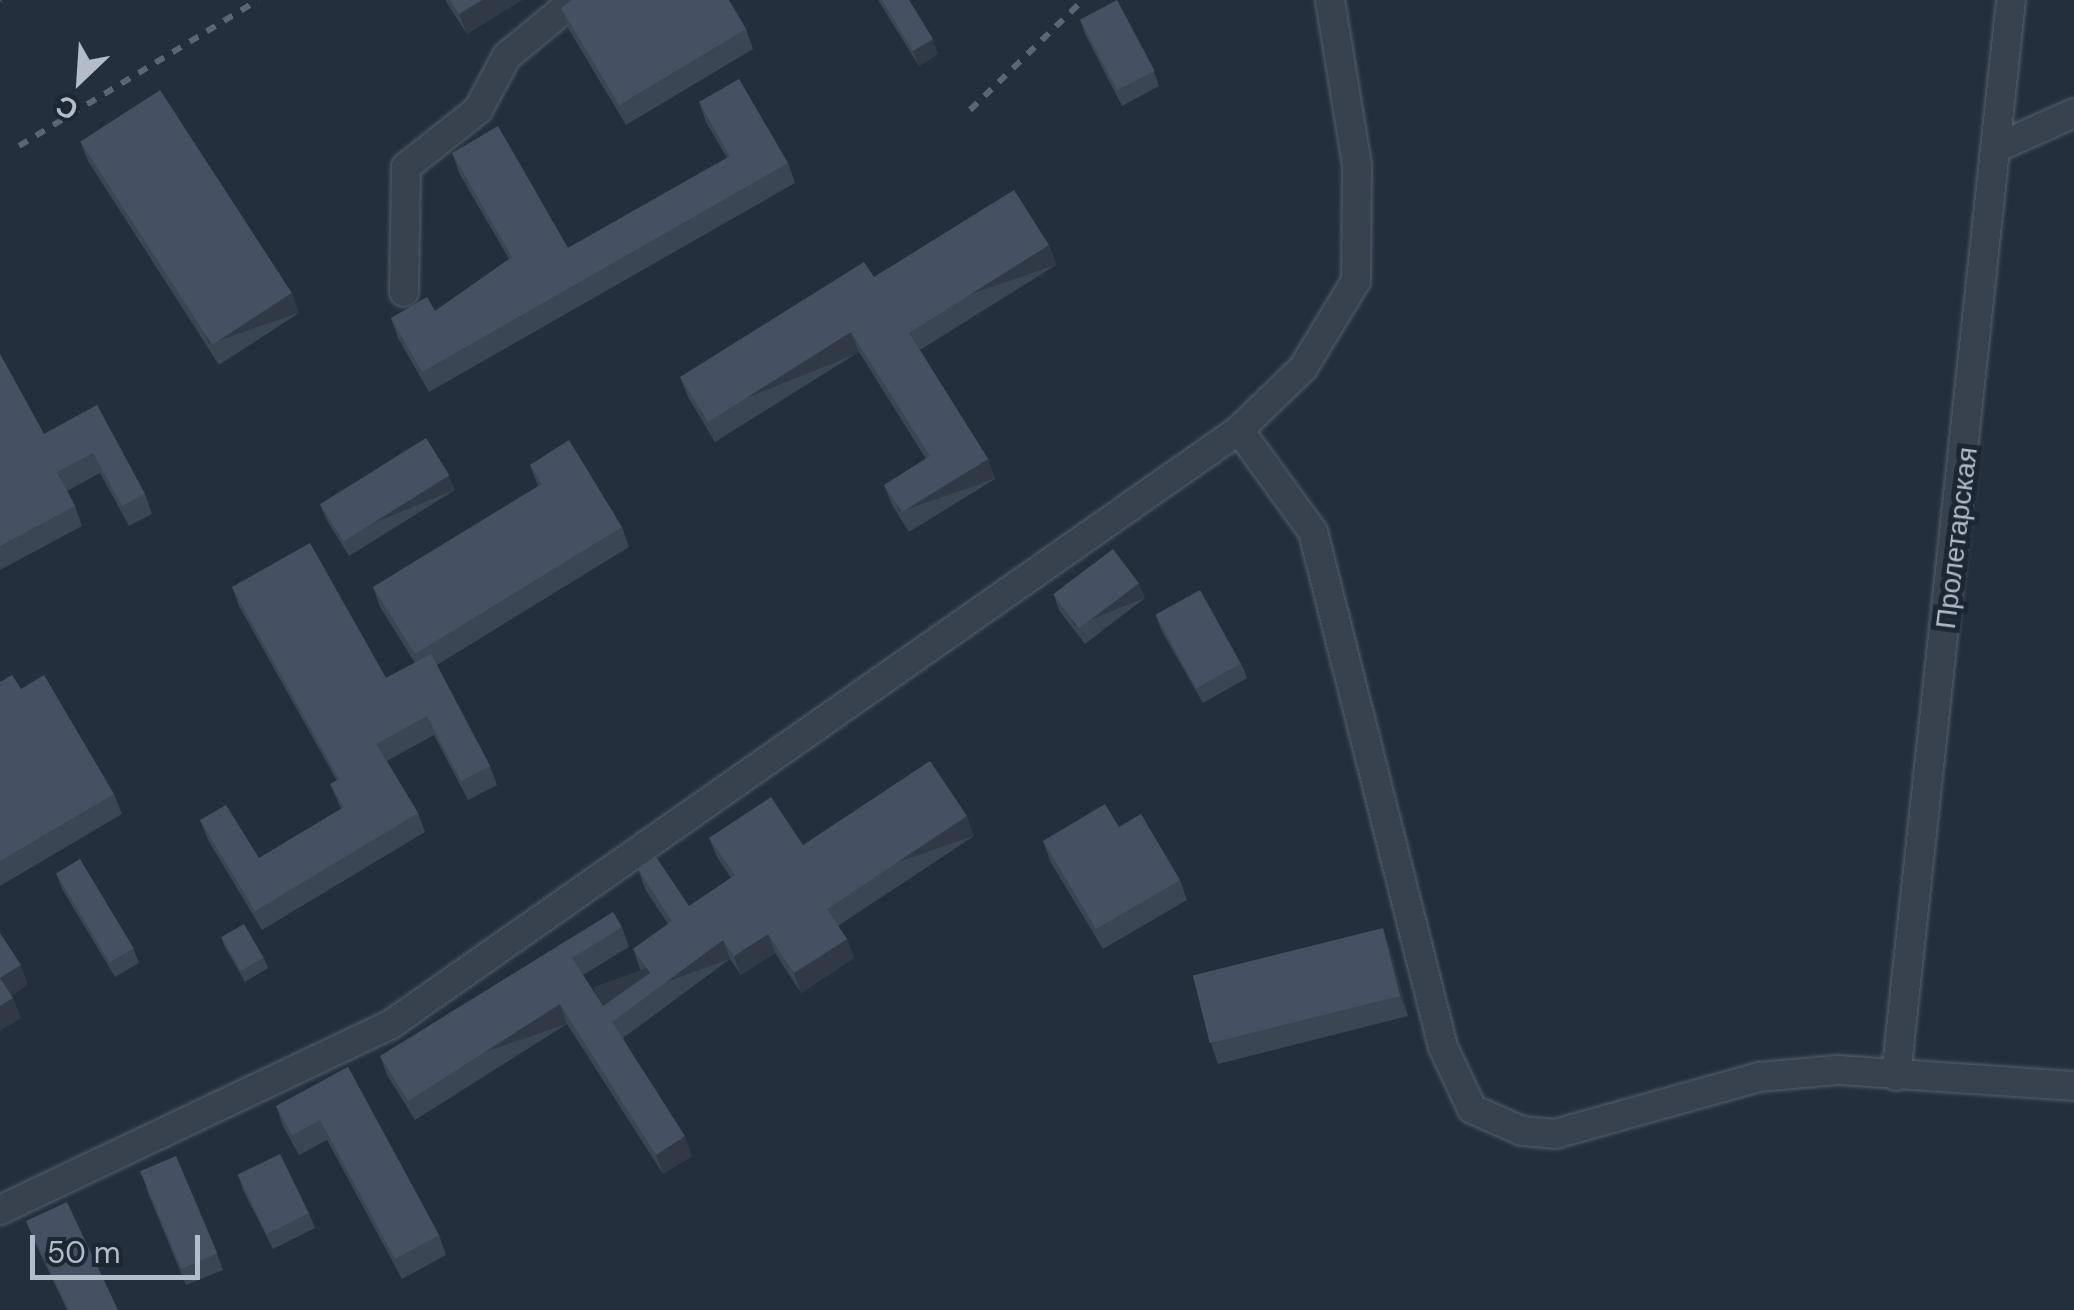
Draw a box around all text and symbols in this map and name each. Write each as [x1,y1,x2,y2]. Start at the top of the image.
north arrow [30,30,130,130]
text: С [50,87,84,129]
street label: Пролетарская [1929,445,1985,631]
scale bar [35,1215,205,1277]
text: 50 m [47,1233,121,1272]

